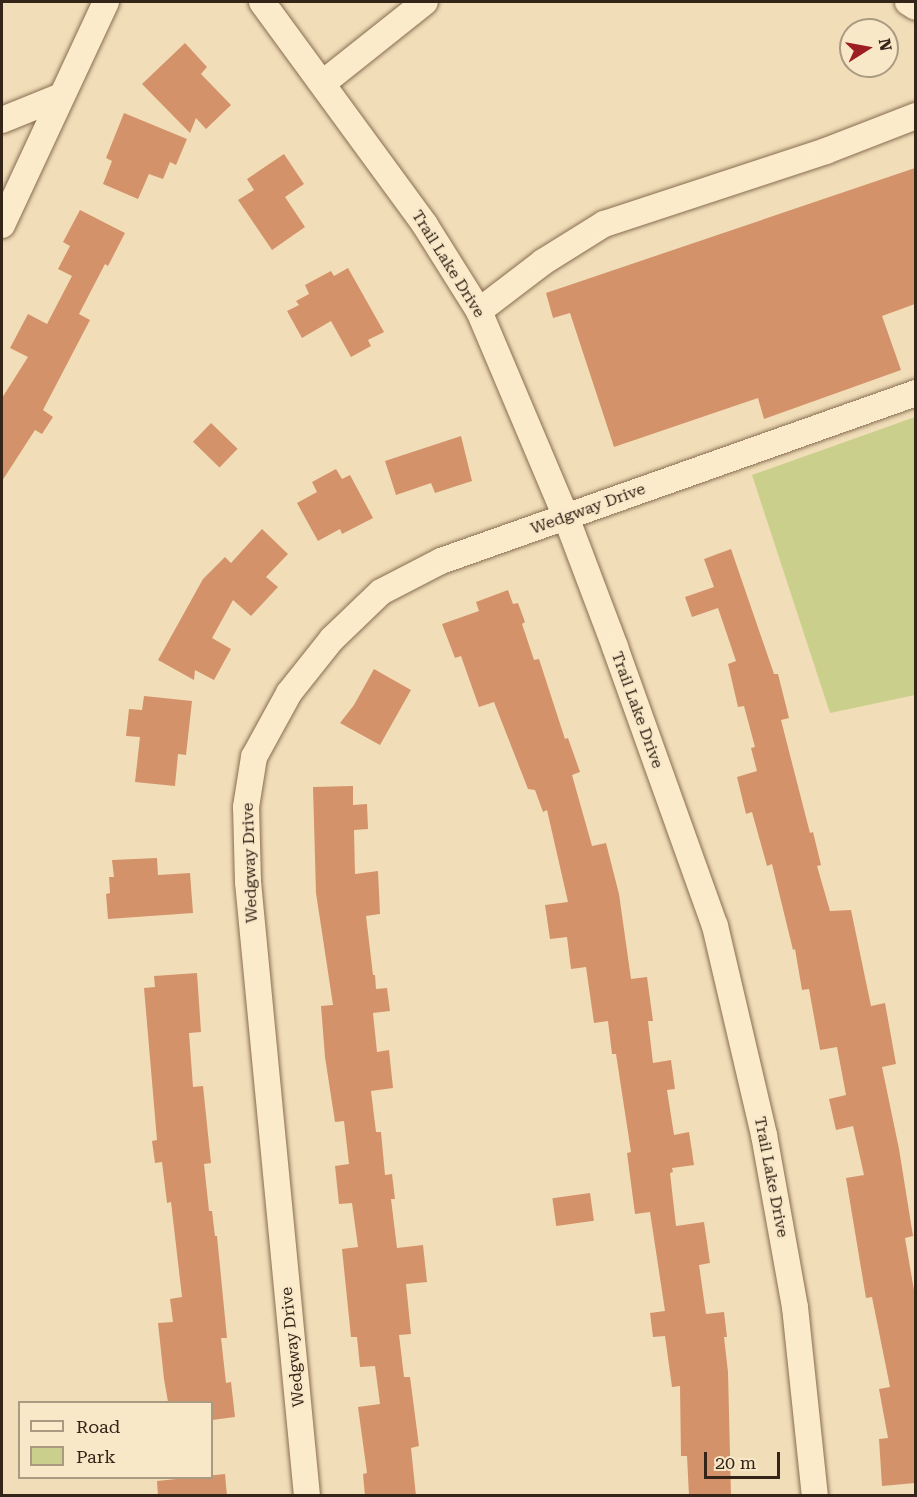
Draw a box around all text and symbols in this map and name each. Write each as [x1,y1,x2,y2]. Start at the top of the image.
north arrow [839,18,899,78]
text: N [875,37,896,53]
street label: Trail Lake Drive [407,207,489,321]
street label: Wedgway Drive [528,479,648,539]
street label: Trail Lake Drive [607,649,667,771]
street label: Wedgway Drive [238,802,262,924]
street label: Trail Lake Drive [750,1115,792,1239]
street label: Wedgway Drive [277,1286,309,1408]
legend [18,1401,213,1479]
text: Road [76,1416,120,1437]
scale bar [707,1440,784,1478]
text: Park [76,1446,116,1467]
text: 20 m [715,1452,756,1473]

